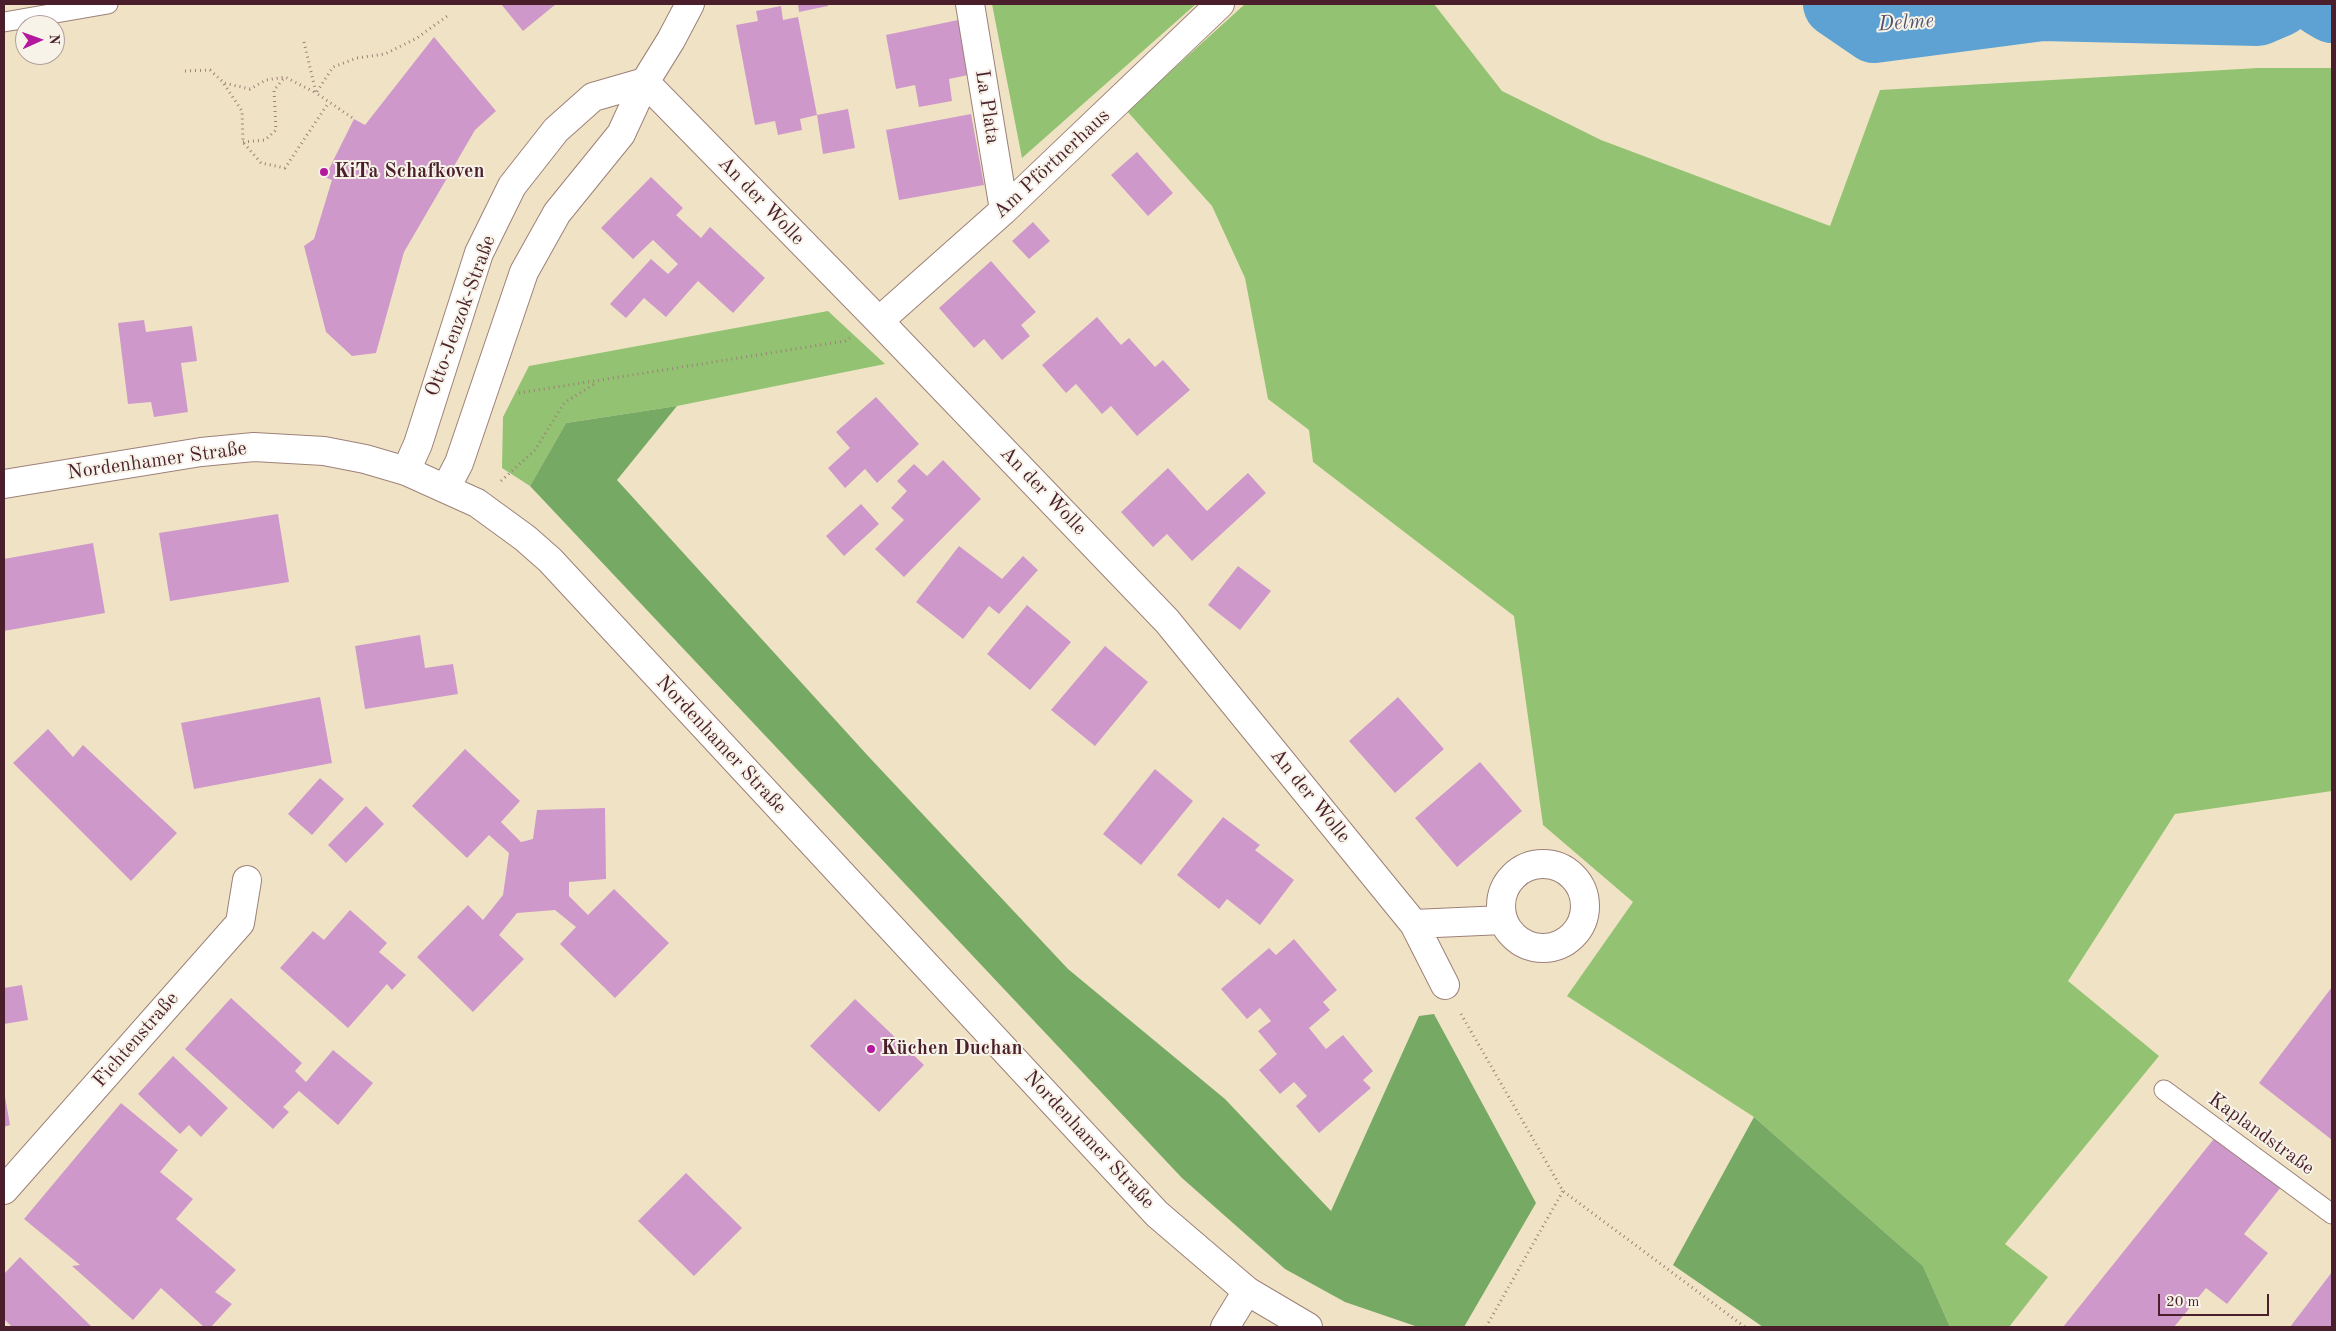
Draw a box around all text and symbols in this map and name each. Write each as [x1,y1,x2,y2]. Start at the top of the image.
water label: Delme [1877,8,1935,38]
north arrow [15,15,65,65]
text: N [47,34,61,45]
street label: La Plata [969,68,1005,146]
street label: Am Pförtnerhaus [989,104,1115,224]
street label: An der Wolle [713,151,809,251]
place label: KiTa Schafkoven [334,160,485,184]
marker: KiTa Schafkoven [318,166,330,178]
street label: Otto-Jenzok-Straße [421,232,501,400]
street label: Nordenhamer Straße [66,437,248,485]
street label: An der Wolle [995,441,1091,541]
street label: Nordenhamer Straße [651,671,791,819]
street label: An der Wolle [1265,744,1355,848]
street label: Fichtenstraße [88,987,184,1093]
place label: Küchen Duchan [881,1037,1023,1061]
marker: Küchen Duchan [865,1043,877,1055]
street label: Nordenhamer Straße [1019,1066,1159,1214]
street label: Kaplandstraße [2203,1087,2319,1181]
scale bar [2161,1284,2272,1316]
text: 20 m [2166,1295,2200,1310]

